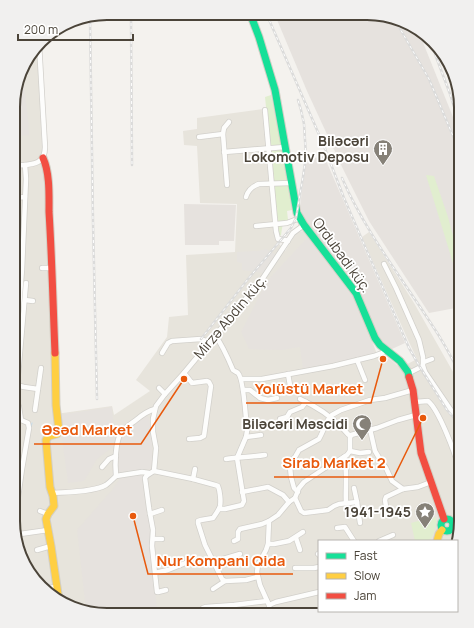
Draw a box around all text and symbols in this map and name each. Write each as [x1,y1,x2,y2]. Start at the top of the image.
scale bar [18,16,133,42]
text: 200 m [24,21,58,38]
place label: Biləcəri Lokomotiv Deposu [244,131,369,166]
building icon: Biləcəri Lokomotiv Deposu [372,138,394,166]
street label: Ordubadi küç. [309,213,376,296]
street label: Mirzə Abdin küç. [189,271,270,363]
callout: Yolüstü Market [246,376,371,403]
text: Yolüstü Market [255,378,363,399]
mosque icon: Biləcəri Məscidi [351,413,373,441]
place label: Biləcəri Məscidi [242,414,348,433]
callout: Əsəd Market [34,417,141,444]
text: Əsəd Market [41,419,133,440]
callout: Sirab Market 2 [274,450,394,477]
text: Sirab Market 2 [282,452,386,473]
place icon: 1941-1945 [414,501,436,529]
place label: 1941-1945 [344,502,411,521]
legend [318,540,458,612]
callout: Nur Kompani Qida [148,547,293,574]
text: Fast [354,547,378,564]
text: Nur Kompani Qida [157,550,285,571]
text: Slow [354,567,380,584]
text: Jam [354,587,376,604]

